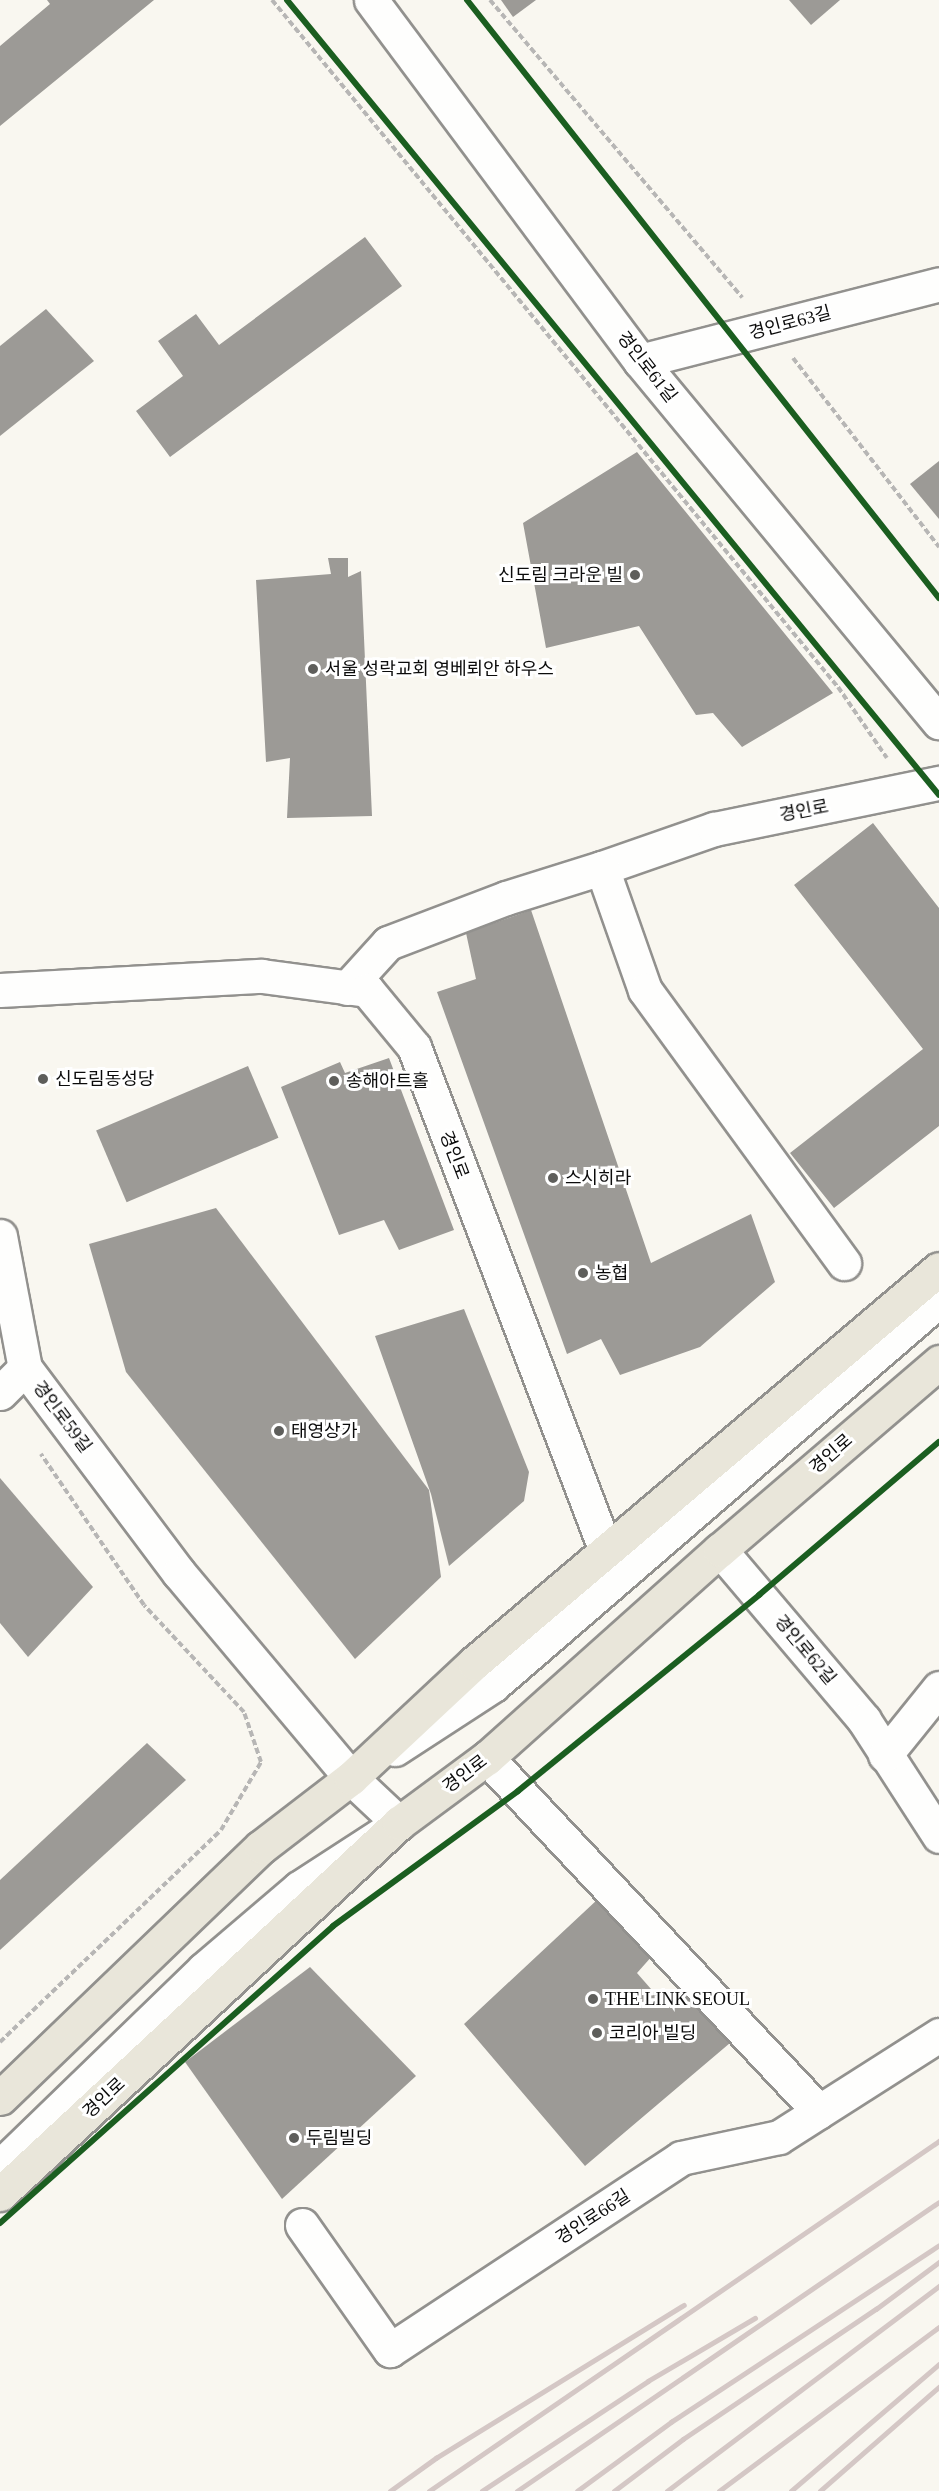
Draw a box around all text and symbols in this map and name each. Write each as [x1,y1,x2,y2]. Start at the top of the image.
street label: 경인로63길 [747,302,833,344]
street label: 경인로61길 [613,327,681,407]
place label: 신도림 크라운 빌 [498,564,623,586]
marker: 신도림 크라운 빌 [628,568,642,582]
place label: 서울 성락교회 영베뢰안 하우스 [325,658,554,680]
marker: 서울 성락교회 영베뢰안 하우스 [306,662,320,676]
street label: 경인로 [778,796,830,826]
place label: 신도림동성당 [55,1068,154,1090]
place label: 송해아트홀 [346,1070,429,1092]
marker: 신도림동성당 [36,1072,50,1086]
marker: 송해아트홀 [327,1074,341,1088]
street label: 경인로 [435,1128,473,1182]
place label: 스시히라 [565,1167,631,1189]
marker: 스시히라 [546,1171,560,1185]
place label: 농협 [595,1262,628,1284]
marker: 농협 [576,1266,590,1280]
street label: 경인로59길 [28,1377,96,1457]
place label: 태영상가 [291,1420,357,1442]
marker: 태영상가 [272,1424,286,1438]
street label: 경인로 [805,1430,857,1478]
street label: 경인로62길 [770,1611,840,1689]
street label: 경인로 [439,1750,491,1798]
place label: THE LINK SEOUL [605,1988,750,2010]
marker: THE LINK SEOUL [586,1992,600,2006]
place label: 코리아 빌딩 [609,2022,696,2044]
marker: 코리아 빌딩 [590,2026,604,2040]
street label: 경인로 [78,2073,130,2123]
place label: 두림빌딩 [306,2127,372,2149]
marker: 두림빌딩 [287,2131,301,2145]
street label: 경인로66길 [552,2185,634,2249]

